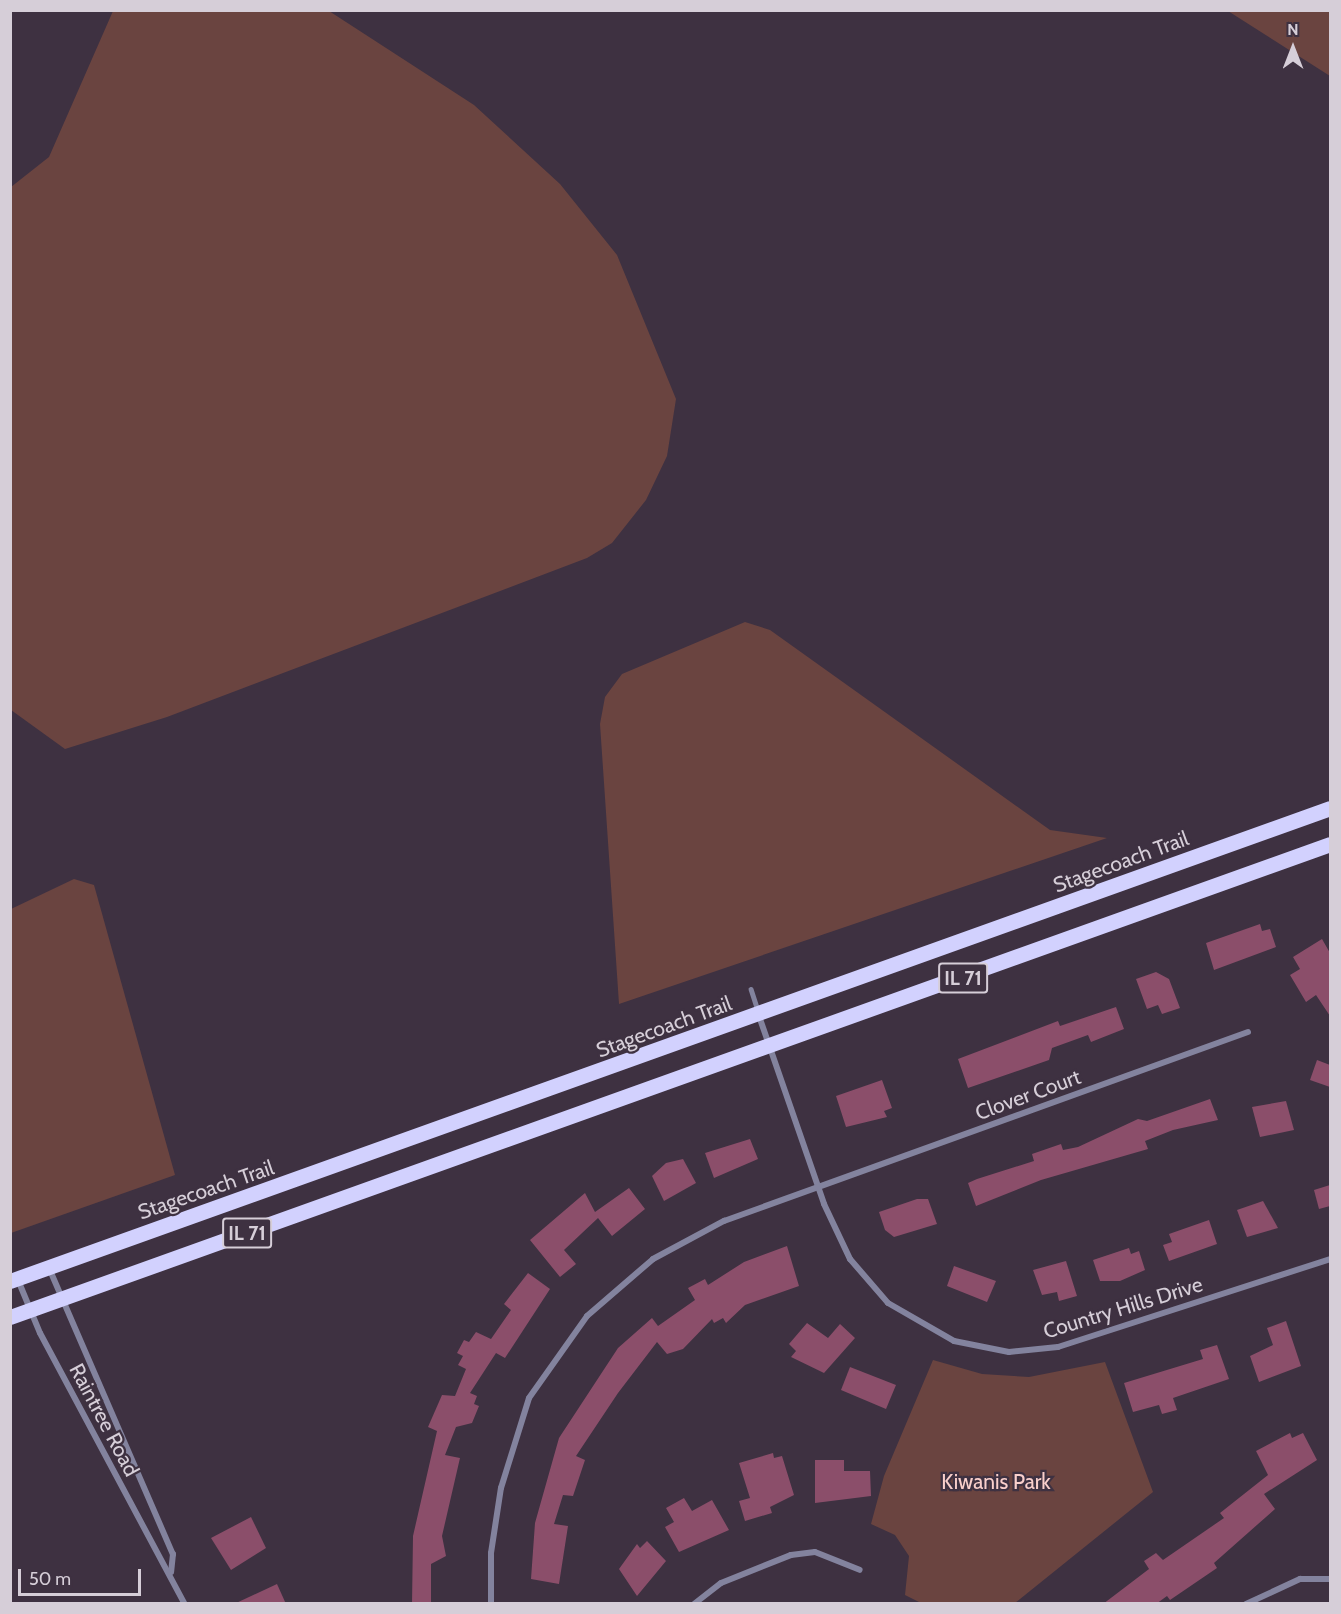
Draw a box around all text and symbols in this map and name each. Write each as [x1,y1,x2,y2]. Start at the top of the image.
north arrow [1263,18,1323,78]
text: N [1287,20,1299,39]
street label: Stagecoach Trail [1050,826,1192,898]
road number: IL 71 [938,961,988,995]
street label: Stagecoach Trail [593,991,735,1063]
street label: Clover Court [972,1064,1084,1126]
street label: Stagecoach Trail [135,1155,277,1225]
road number: IL 71 [222,1216,272,1250]
street label: Country Hills Drive [1040,1272,1206,1344]
street label: Raintree Road [64,1359,144,1481]
park label: Kiwanis Park [941,1469,1051,1495]
scale bar [21,1557,144,1595]
text: 50 m [29,1568,71,1590]

